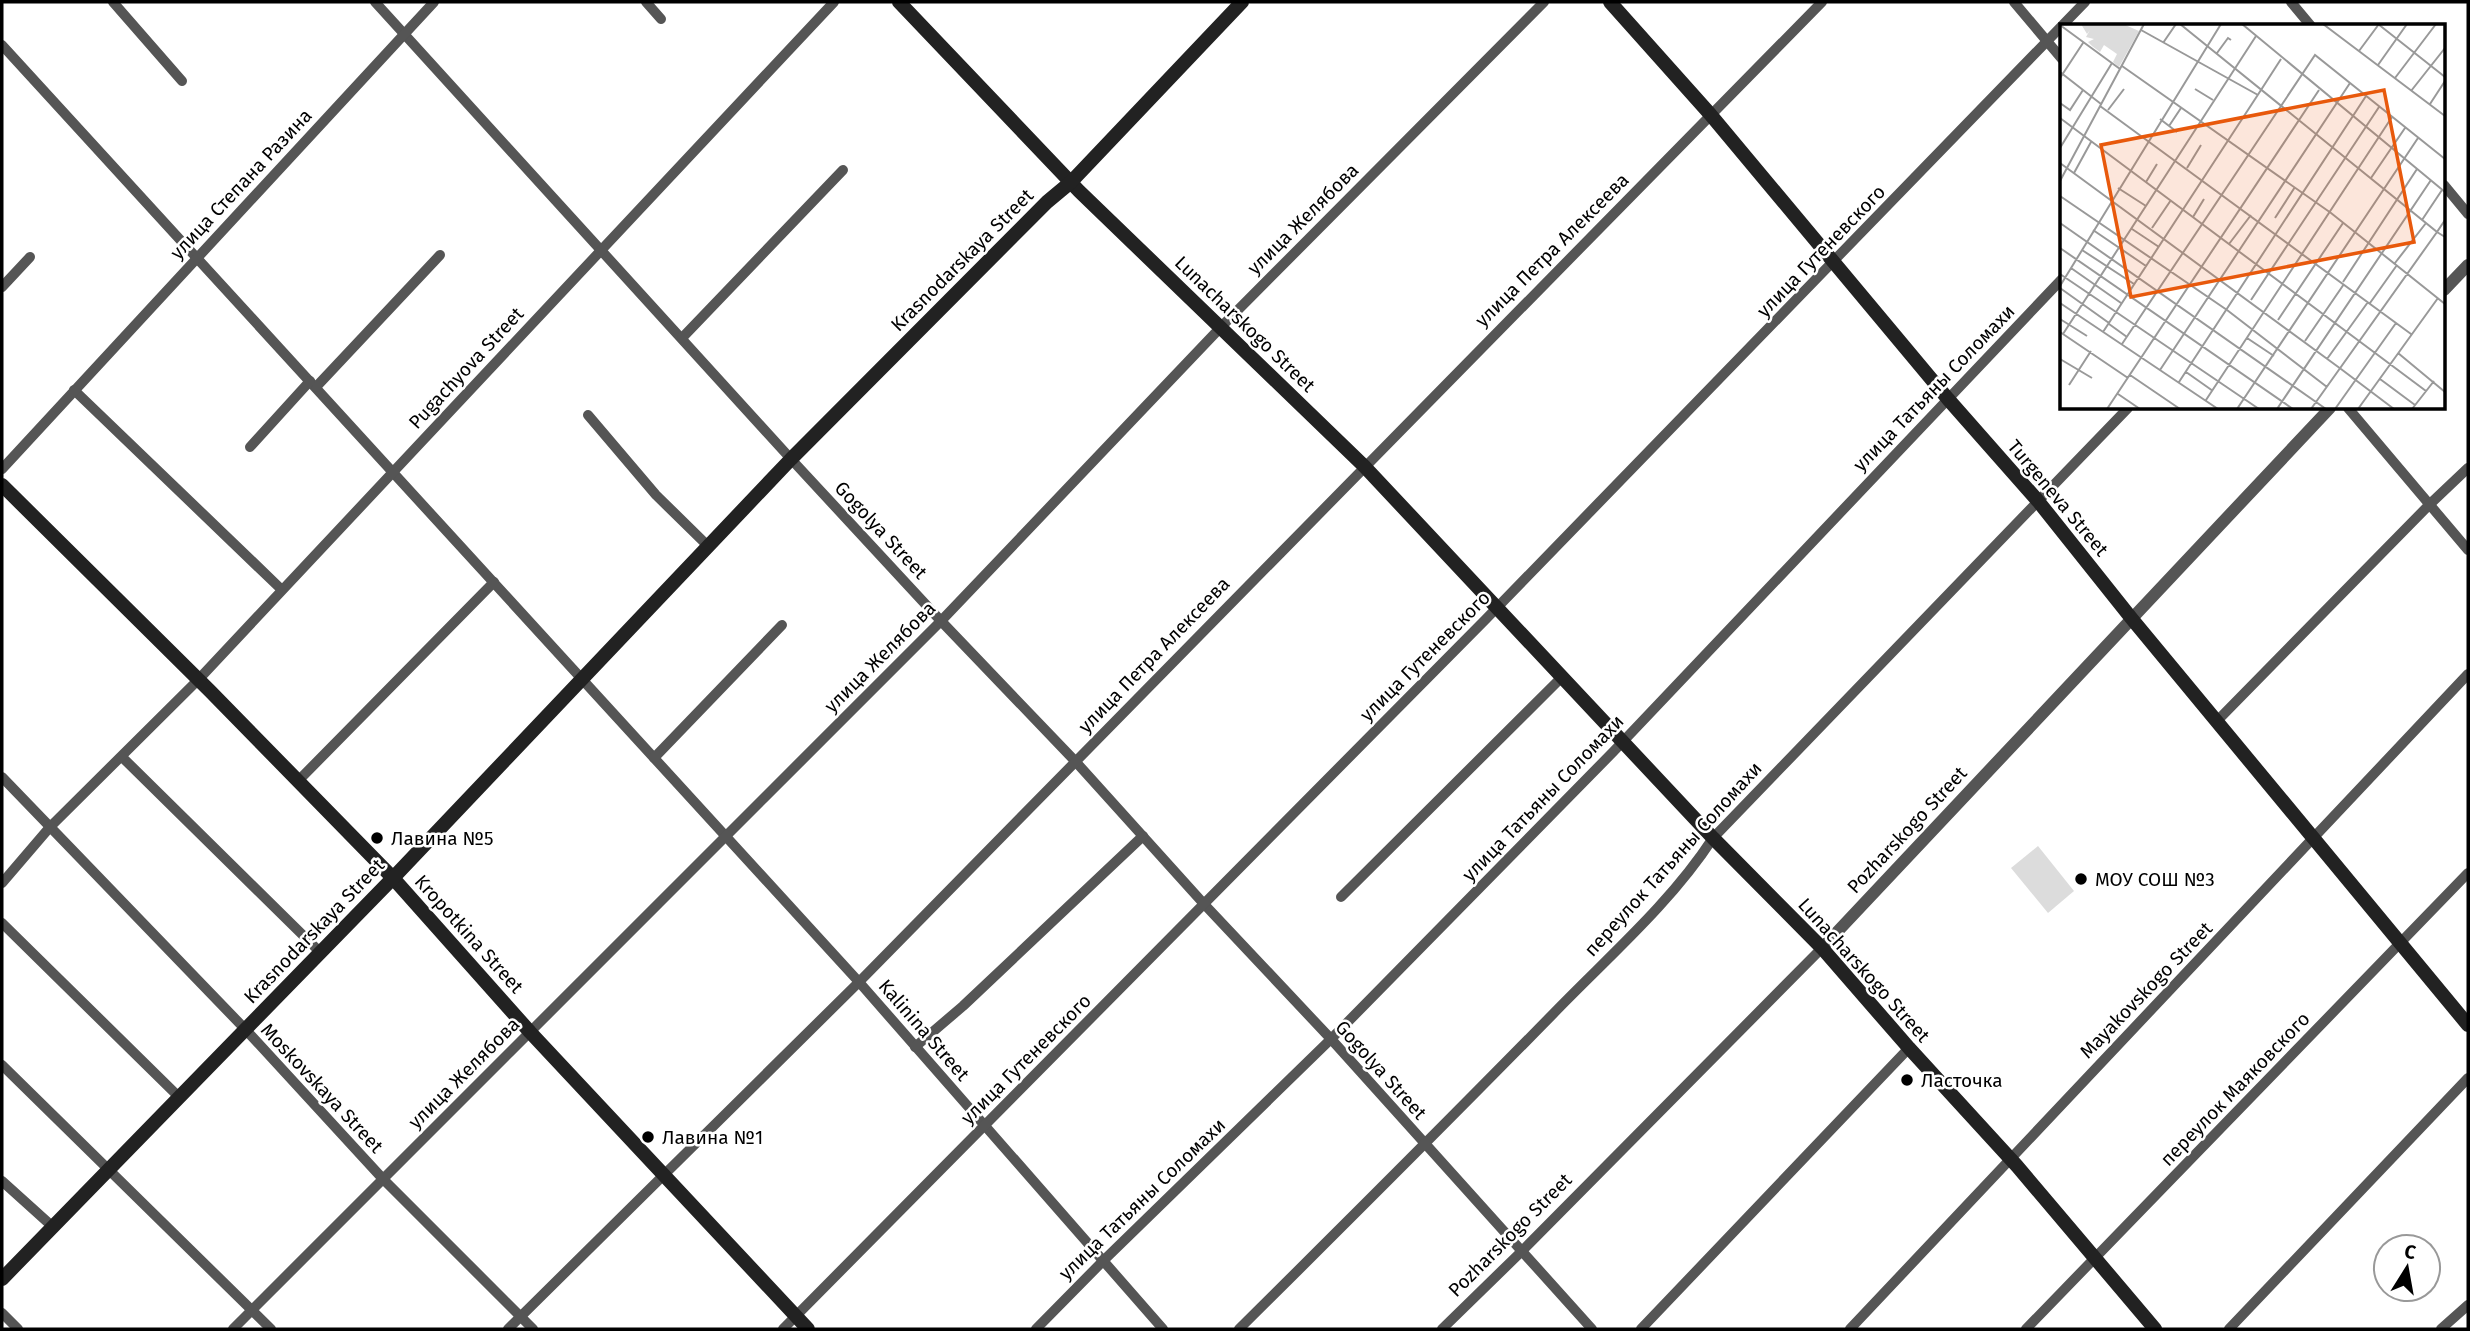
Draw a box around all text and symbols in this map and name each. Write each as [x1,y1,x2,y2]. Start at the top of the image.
inset map [2060,24,2446,410]
street label: улица Степана Разина [165,104,317,264]
street label: улица Желябова [1243,159,1363,279]
street label: улица Петра Алексеева [1470,168,1634,332]
street label: улица Гутеневского [1752,180,1890,322]
street label: Krasnodarskaya Street [886,184,1038,336]
street label: Lunacharskogo Street [1170,251,1320,397]
street label: улица Татьяны Соломахи [1848,300,2020,476]
street label: Pugachyova Street [404,302,528,434]
street label: Turgeneva Street [2003,435,2113,561]
street label: Gogolya Street [830,476,932,584]
street label: улица Петра Алексеева [1074,572,1234,738]
street label: улица Гутеневского [1355,586,1495,726]
street label: улица Желябова [820,597,940,717]
street label: улица Татьяны Соломахи [1457,710,1629,886]
street label: переулок Татьяны Соломахи [1579,757,1767,961]
street label: Pozharskogo Street [1842,762,1972,898]
place label: Лавина №5 [391,827,493,850]
marker: Лавина №5 [369,830,385,846]
street label: Krasnodarskaya Street [239,854,389,1008]
place label: МОУ СОШ №3 [2095,868,2215,891]
street label: Kropotkina Street [410,870,528,998]
marker: МОУ СОШ №3 [2073,871,2089,887]
street label: Lunacharskogo Street [1793,893,1935,1047]
street label: Mayakovskogo Street [2075,917,2217,1063]
street label: Kalinina Street [874,975,974,1085]
street label: улица Гутеневского [956,989,1096,1129]
street label: переулок Маяковского [2156,1007,2314,1171]
street label: улица Желябова [404,1013,524,1133]
street label: Gogolya Street [1331,1016,1431,1124]
street label: Moskovskaya Street [256,1018,388,1158]
place label: Ласточка [1921,1069,2003,1092]
marker: Ласточка [1899,1072,1915,1088]
street label: улица Татьяны Соломахи [1054,1113,1230,1285]
place label: Лавина №1 [662,1126,763,1149]
marker: Лавина №1 [640,1129,656,1145]
street label: Pozharskogo Street [1444,1168,1577,1301]
north arrow [2372,1233,2442,1303]
text: С [2403,1239,2418,1264]

